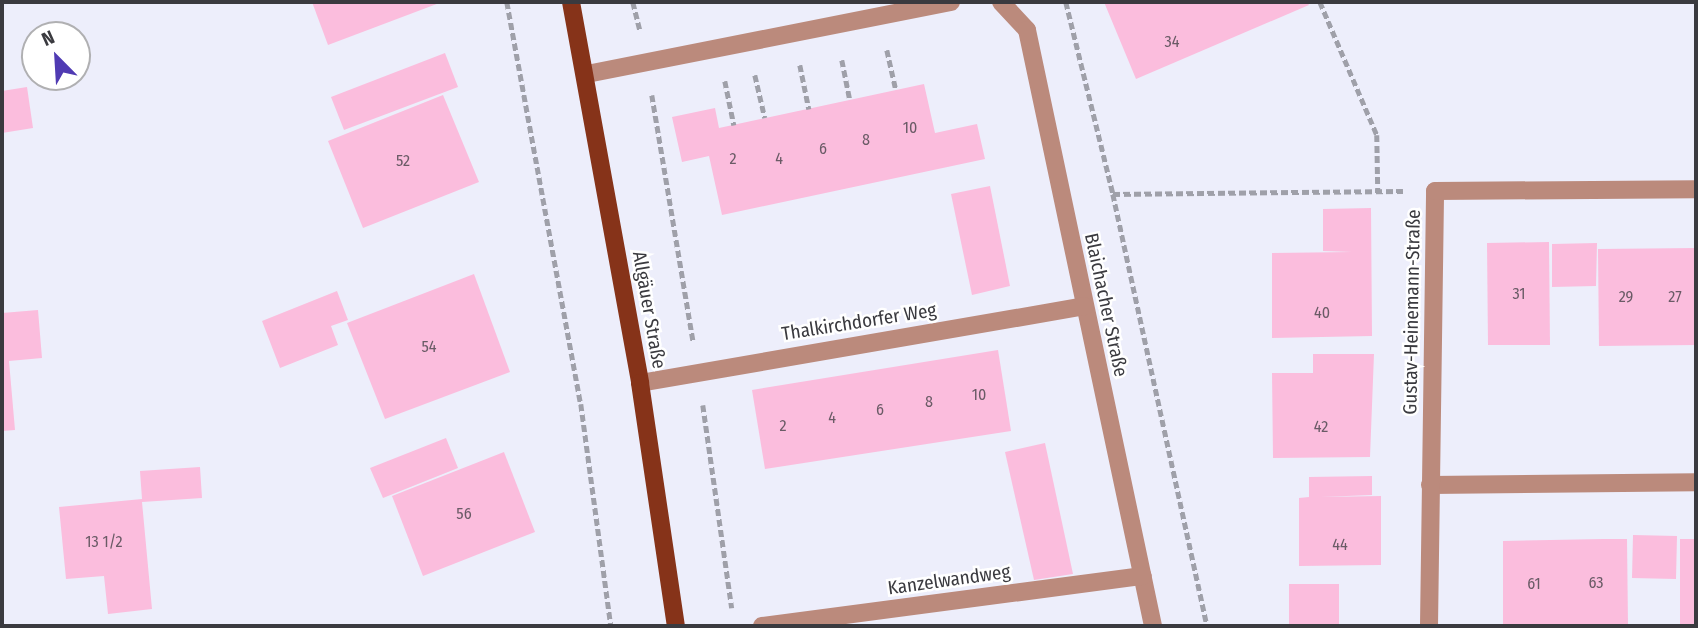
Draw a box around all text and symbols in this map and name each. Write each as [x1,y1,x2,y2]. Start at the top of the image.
north arrow [21,21,91,91]
text: N [38,25,58,51]
house number: 34 [1165,32,1179,52]
house number: 10 [903,118,917,138]
house number: 8 [862,130,870,150]
house number: 6 [819,139,827,159]
house number: 2 [729,149,737,169]
house number: 4 [775,149,783,169]
house number: 52 [396,151,410,171]
street label: Gustav-Heinemann-Straße [1399,209,1425,415]
street label: Blaichacher Straße [1080,231,1132,379]
street label: Allgäuer Straße [627,249,671,371]
house number: 31 [1512,284,1526,304]
house number: 29 [1619,287,1633,307]
house number: 27 [1668,287,1682,307]
street label: Thalkirchdorfer Weg [780,299,938,345]
house number: 40 [1314,303,1330,323]
house number: 54 [421,337,437,357]
house number: 10 [972,385,986,405]
house number: 8 [925,392,933,412]
house number: 6 [876,400,884,420]
house number: 4 [828,408,836,428]
house number: 2 [779,416,787,436]
house number: 42 [1314,417,1328,437]
house number: 56 [456,504,472,524]
house number: 13 1/2 [85,532,123,552]
house number: 44 [1332,535,1348,555]
street label: Kanzelwandweg [886,560,1012,600]
house number: 63 [1588,573,1604,593]
house number: 61 [1527,574,1541,594]

